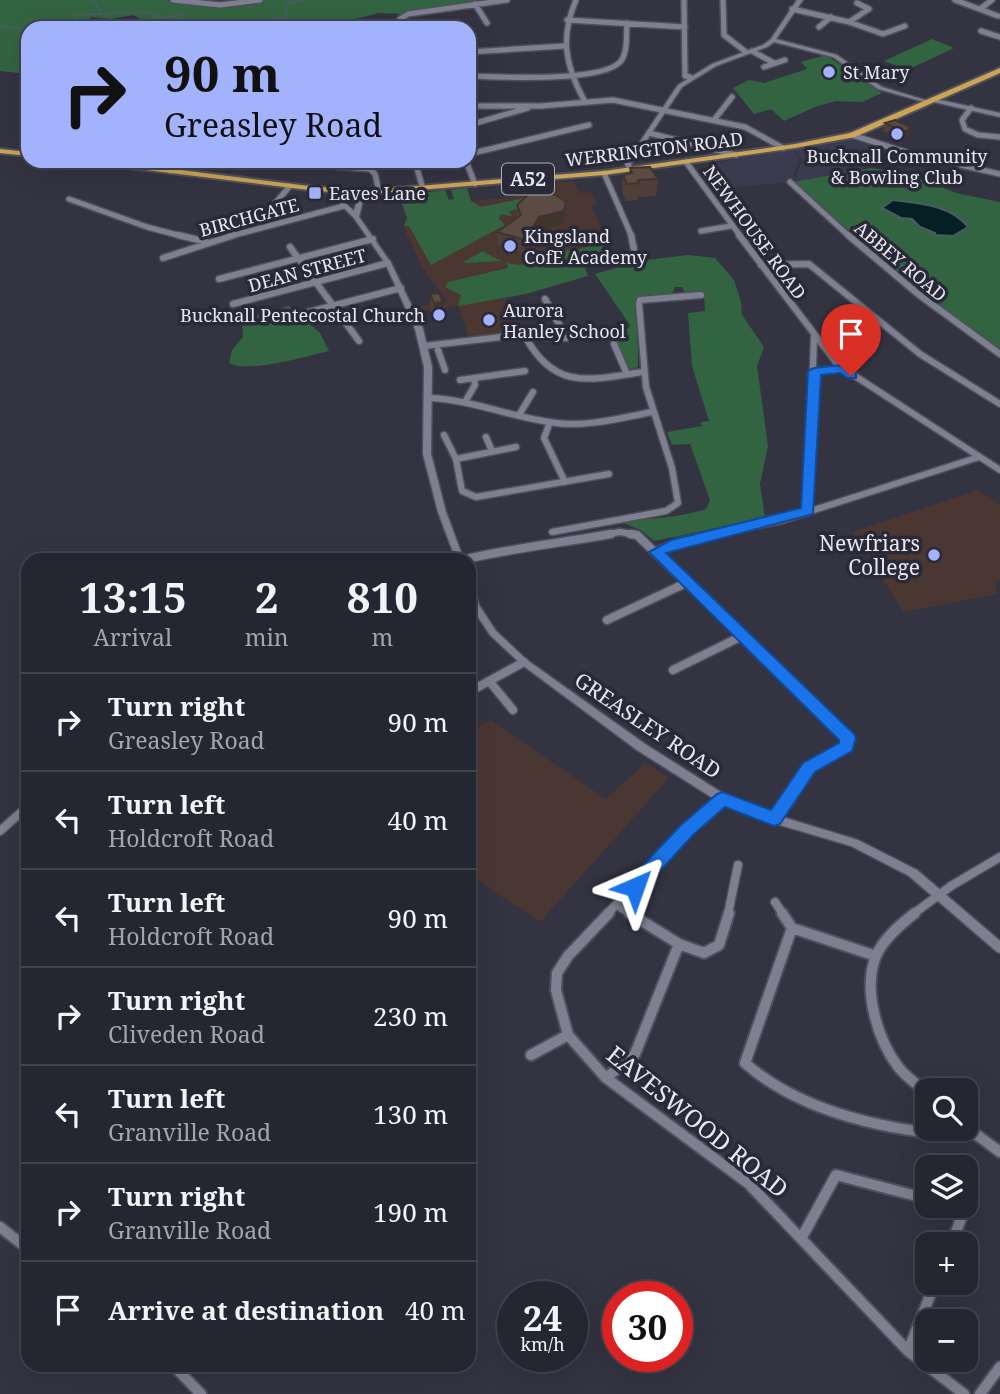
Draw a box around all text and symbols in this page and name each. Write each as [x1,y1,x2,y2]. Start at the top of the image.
text: 90 m [164,40,280,106]
icon: right [49,49,140,140]
place label: St Mary [843,60,910,84]
marker: St Mary [821,64,837,80]
text: Greasley Road [164,103,382,146]
street label: WERRINGTON ROAD [564,126,744,172]
marker: Bucknall Community & Bowling Club [889,126,905,142]
place label: Bucknall Community & Bowling Club [807,144,988,189]
street label: NEWHOUSE ROAD [698,160,812,304]
road number: A52 [502,164,554,195]
place label: Eaves Lane [329,181,426,205]
marker: Eaves Lane [307,185,323,201]
street label: BIRCHGATE [197,192,301,242]
street label: ABBEY ROAD [850,215,952,307]
place label: Kingsland CofE Academy [524,224,648,269]
marker: Kingsland CofE Academy [502,238,518,254]
street label: DEAN STREET [245,243,369,297]
place label: Aurora Hanley School [503,298,626,343]
place label: Bucknall Pentecostal Church [180,303,425,327]
pin [821,304,881,376]
marker: Bucknall Pentecostal Church [431,307,447,323]
marker: Aurora Hanley School [481,312,497,328]
icon: arrive [832,315,870,353]
place label: Newfriars College [819,529,920,581]
marker: Newfriars College [926,547,942,563]
text: 13:15 [79,568,187,625]
text: 2 [255,568,279,625]
text: 810 [347,568,418,625]
text: Arrival [94,621,172,653]
text: min [245,621,289,653]
text: m [371,621,393,653]
street label: GREASLEY ROAD [569,666,727,784]
text: Turn right [108,688,245,724]
icon: right [49,703,87,741]
text: 90 m [388,704,448,740]
text: Greasley Road [108,724,265,756]
text: Turn left [108,786,225,822]
icon: left [49,801,87,839]
text: 40 m [388,802,448,838]
text: Holdcroft Road [108,822,274,854]
position arrow [598,850,672,924]
text: Turn left [108,884,225,920]
icon: left [49,899,87,937]
text: 90 m [388,900,448,936]
text: Holdcroft Road [108,920,274,952]
text: Turn right [108,982,245,1018]
icon: right [49,997,87,1035]
text: 230 m [373,998,448,1034]
text: Cliveden Road [108,1018,265,1050]
street label: EAVESWOOD ROAD [600,1038,796,1204]
map controls [915,1078,978,1372]
button: search [915,1078,978,1141]
text: Turn left [108,1080,225,1116]
icon: left [49,1095,87,1133]
text: 130 m [373,1096,448,1132]
text: Granville Road [108,1116,271,1148]
button: layers [915,1155,978,1218]
text: Turn right [108,1178,245,1214]
icon: right [49,1193,87,1231]
text: 190 m [373,1194,448,1230]
text: Granville Road [108,1214,271,1246]
button: + [915,1232,978,1295]
speed limit sign: 30 [602,1281,693,1372]
icon: arrive [49,1291,87,1329]
text: Arrive at destination [108,1292,384,1328]
text: 40 m [405,1292,465,1328]
text: 24 [523,1294,562,1341]
button: − [915,1309,978,1372]
text: km/h [520,1332,565,1356]

